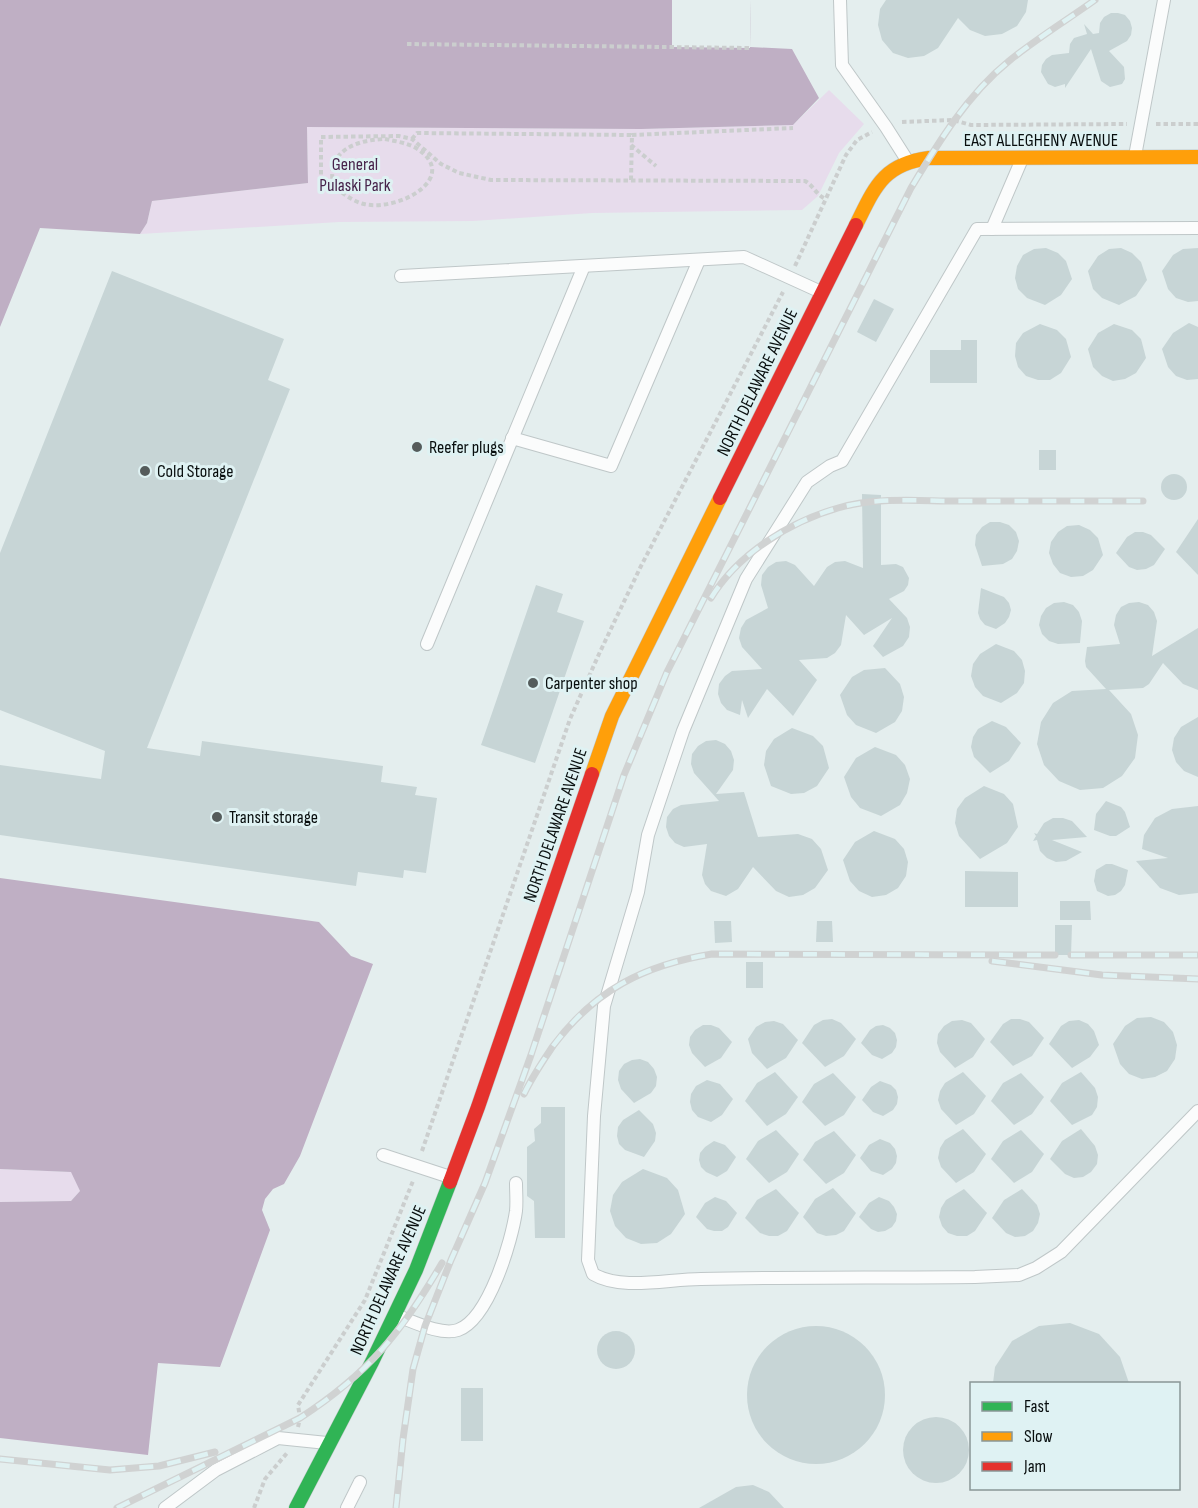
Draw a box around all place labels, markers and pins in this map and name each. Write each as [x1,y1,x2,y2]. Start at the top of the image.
place label: Reefer plugs [429,437,504,458]
marker: Reefer plugs [410,440,424,454]
place label: Cold Storage [157,461,233,482]
marker: Cold Storage [138,464,152,478]
place label: Carpenter shop [545,673,638,694]
marker: Carpenter shop [526,676,540,690]
place label: Transit storage [229,807,318,828]
marker: Transit storage [210,810,224,824]

